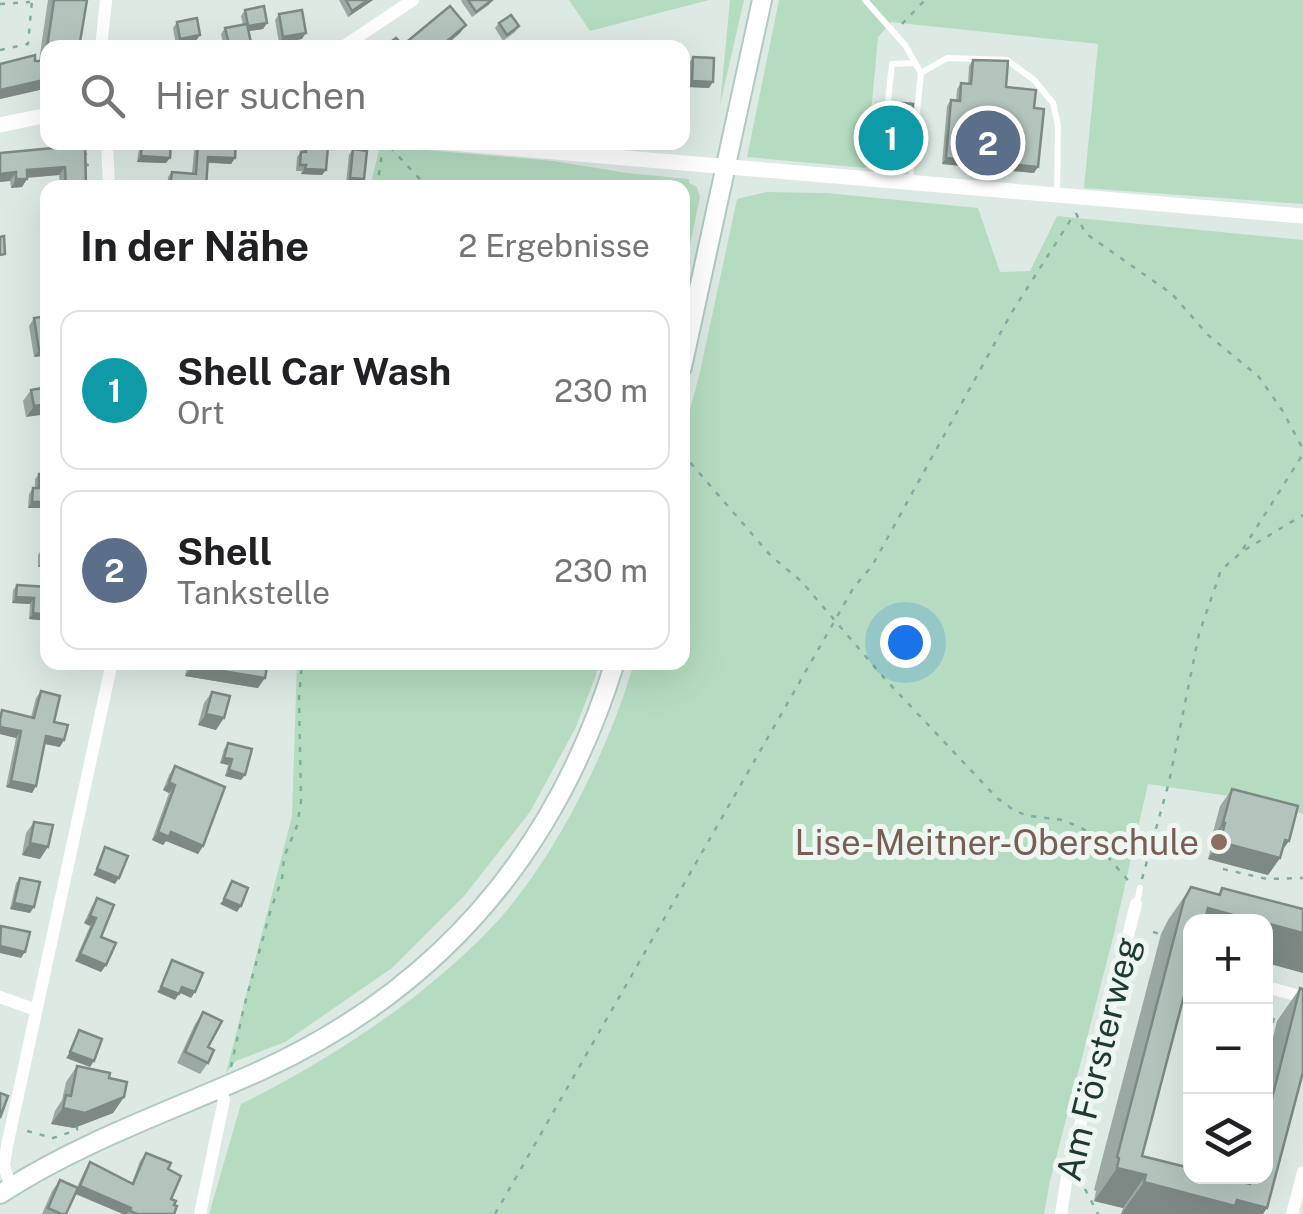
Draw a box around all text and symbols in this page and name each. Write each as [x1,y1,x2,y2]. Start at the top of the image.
search box [40,40,690,150]
icon: search [75,68,130,123]
text: Hier suchen [155,73,366,118]
pin: 1 [858,100,924,176]
pin: 2 [956,106,1020,180]
text: In der Nähe [80,221,309,270]
text: 2 Ergebnisse [458,227,650,264]
text: Shell Car Wash [177,349,451,394]
text: 1 [108,372,121,409]
text: 230 m [554,372,648,409]
text: Ort [177,394,225,431]
text: Shell [177,529,272,574]
text: 2 [104,552,125,589]
text: 230 m [554,552,648,589]
text: Tankstelle [177,574,330,611]
your location [880,617,931,668]
place label: Lise-Meitner-Oberschule [794,822,1199,863]
marker: Lise-Meitner-Oberschule [1208,831,1230,853]
map controls [1183,914,1273,1184]
button: + [1183,914,1273,1004]
street label: Am Försterweg [1048,933,1148,1185]
button: − [1183,1004,1273,1094]
button: layers [1183,1094,1273,1184]

